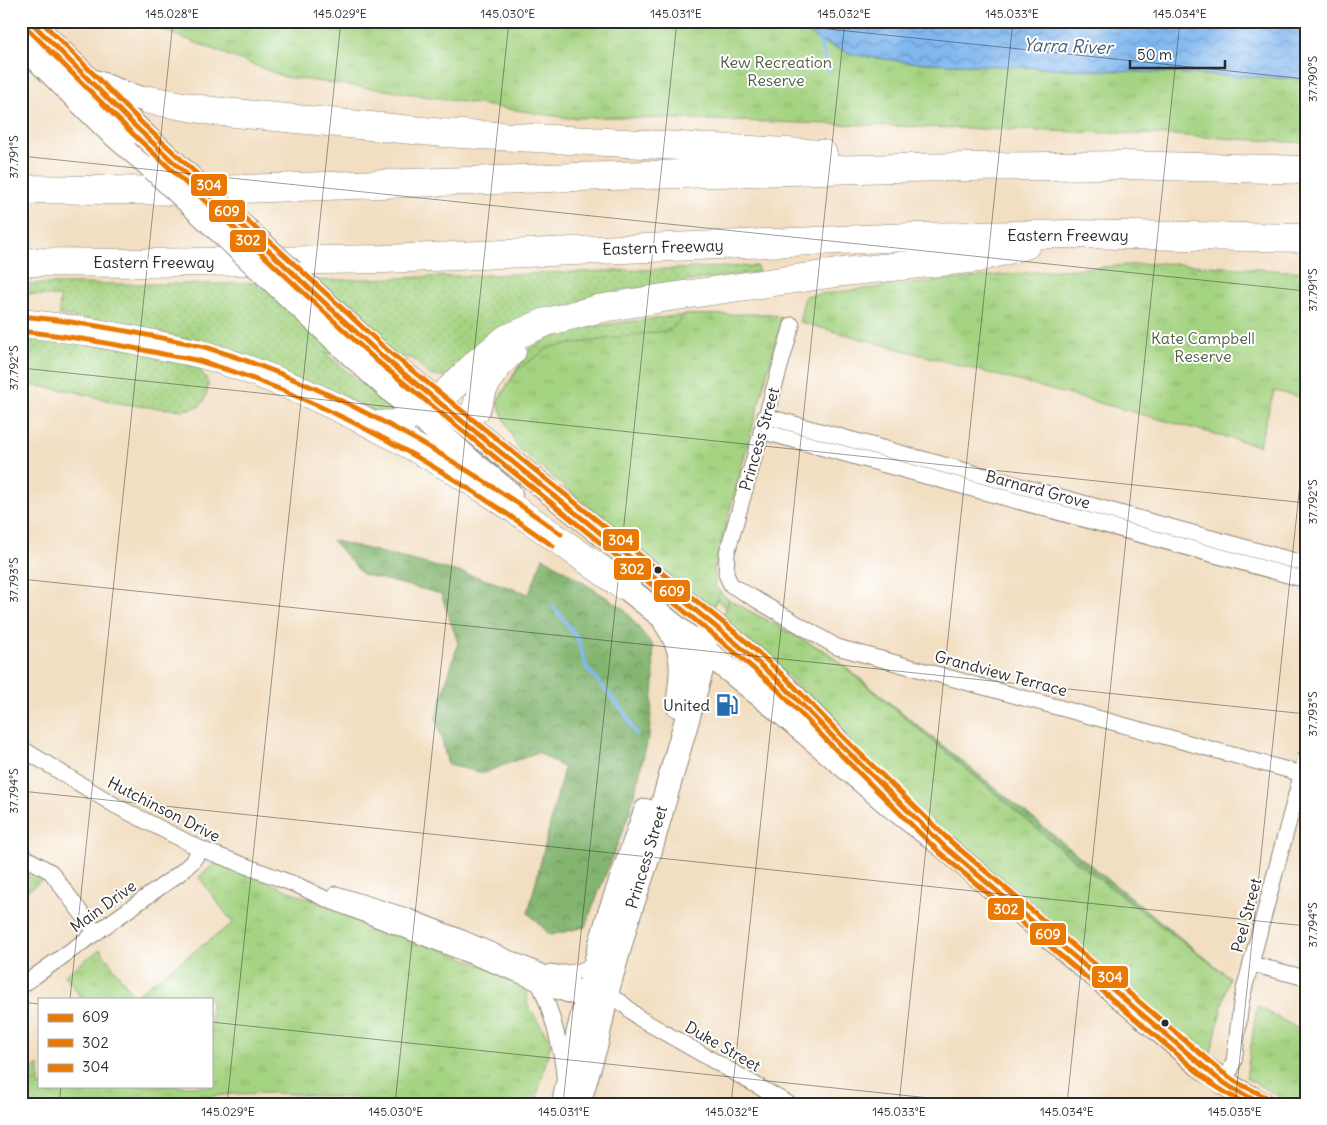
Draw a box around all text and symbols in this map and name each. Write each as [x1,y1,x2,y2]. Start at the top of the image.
text: 145.028°E [145,6,199,21]
text: 145.029°E [313,6,367,21]
text: 145.030°E [481,6,535,21]
text: 145.031°E [650,6,702,21]
text: 145.032°E [817,6,871,21]
text: 145.033°E [985,6,1039,21]
text: 145.034°E [1153,6,1207,21]
water label: Yarra River [1023,33,1116,59]
scale bar [1130,38,1224,70]
text: 50 m [1137,45,1172,64]
park label: Kew Recreation Reserve [720,52,832,90]
text: 37.790°S [1305,55,1320,102]
text: 37.791°S [6,135,21,179]
line badge: 304 [190,173,228,197]
text: 304 [196,176,222,194]
line badge: 609 [208,199,246,223]
text: 609 [214,202,240,220]
street label: Eastern Freeway [1007,225,1129,245]
line badge: 302 [229,229,267,253]
text: 302 [236,231,261,249]
street label: Eastern Freeway [602,235,724,259]
street label: Eastern Freeway [93,252,215,272]
text: 37.791°S [1305,268,1320,312]
park label: Kate Campbell Reserve [1151,328,1255,366]
text: 37.792°S [6,345,21,391]
street label: Princess Street [735,384,783,493]
street label: Barnard Grove [984,465,1092,513]
text: 37.792°S [1305,479,1320,525]
line badge: 304 [602,528,640,552]
text: 304 [608,531,634,549]
text: 37.793°S [6,557,21,603]
line badge: 302 [613,557,652,581]
text: 302 [620,560,645,578]
unlabelled marker [653,565,663,575]
line badge: 609 [653,579,691,603]
text: 609 [659,582,685,600]
street label: Grandview Terrace [933,646,1069,700]
text: 37.793°S [1305,691,1320,737]
fuel station icon: United [714,692,740,718]
place label: United [663,695,710,715]
text: 37.794°S [6,768,21,814]
street label: Hutchinson Drive [104,772,224,846]
street label: Princess Street [621,803,671,911]
street label: Main Drive [66,875,140,937]
street label: Peel Street [1226,875,1266,954]
line badge: 302 [987,897,1025,921]
text: 302 [994,900,1019,918]
text: 37.794°S [1305,902,1320,948]
line badge: 609 [1029,922,1067,946]
text: 609 [1035,925,1061,943]
line badge: 304 [1091,965,1129,989]
text: 304 [1097,968,1123,986]
legend [38,998,212,1088]
text: 609 [82,1007,109,1026]
street label: Duke Street [682,1016,765,1076]
unlabelled marker [1160,1018,1170,1028]
text: 302 [82,1033,109,1052]
text: 304 [82,1057,109,1076]
text: 145.029°E [201,1104,255,1119]
text: 145.030°E [369,1104,423,1119]
text: 145.031°E [538,1104,590,1119]
text: 145.032°E [705,1104,759,1119]
text: 145.033°E [872,1104,926,1119]
text: 145.034°E [1040,1104,1094,1119]
text: 145.035°E [1208,1104,1262,1119]

